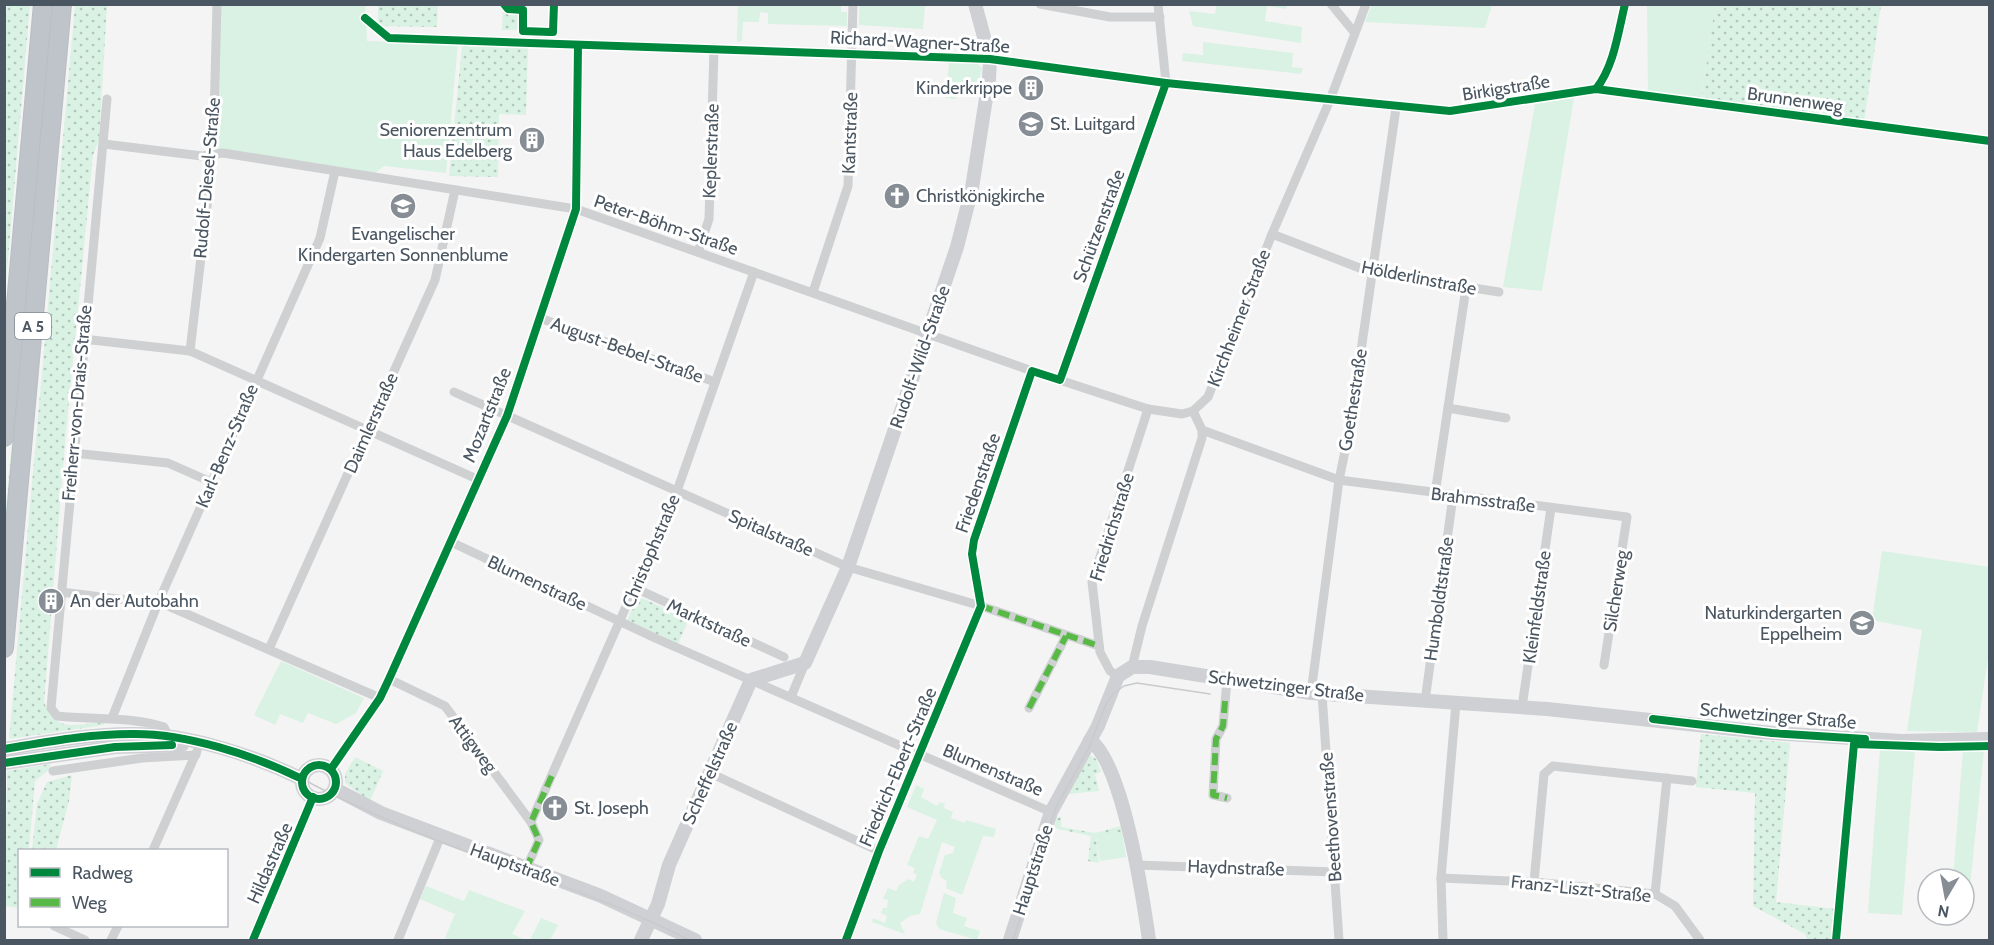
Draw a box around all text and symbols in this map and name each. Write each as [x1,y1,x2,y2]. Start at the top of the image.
street label: Richard-Wagner-Straße [830,26,1010,58]
street label: Birkigstraße [1461,70,1551,106]
building icon: Kinderkrippe [1016,73,1046,103]
place label: Kinderkrippe [916,77,1012,99]
street label: Brunnenweg [1746,82,1845,118]
street label: Kantstraße [838,92,862,174]
street label: Rudolf-Diesel-Straße [189,96,225,260]
street label: Keplerstraße [698,103,724,199]
school or university icon: St. Luitgard [1016,109,1046,139]
place label: St. Luitgard [1050,113,1135,135]
place label: Seniorenzentrum Haus Edelberg [379,119,513,162]
building icon: Seniorenzentrum Haus Edelberg [517,125,547,155]
street label: Schützenstraße [1068,166,1130,286]
church icon: Christkönigkirche [882,181,912,211]
place label: Christkönigkirche [916,185,1045,207]
street label: Peter-Böhm-Straße [591,190,741,260]
school or university icon: Evangelischer Kindergarten Sonnenblume [388,191,418,221]
place label: Evangelischer Kindergarten Sonnenblume [298,223,508,266]
street label: Kirchheimer Straße [1203,246,1275,390]
street label: Hölderlinstraße [1360,256,1478,300]
street label: Rudolf-Wild-Straße [885,283,955,431]
street label: Freiherr-von-Drais-Straße [57,304,97,502]
street label: August-Bebel-Straße [548,312,706,388]
road number: A 5 [15,313,51,339]
street label: Goethestraße [1334,347,1372,453]
street label: Mozartstraße [458,364,516,466]
street label: Daimlerstraße [339,369,403,477]
street label: Karl-Benz-Straße [191,381,263,511]
street label: Friedenstraße [951,430,1005,536]
street label: Friedrichstraße [1085,470,1139,584]
street label: Brahmsstraße [1430,483,1536,517]
street label: Christophstraße [617,491,685,611]
street label: Spitalstraße [725,505,817,561]
street label: Humboldtstraße [1419,536,1459,662]
street label: Silcherweg [1599,548,1633,633]
street label: Kleinfeldstraße [1518,549,1556,665]
street label: Blumenstraße [484,550,590,616]
building icon: An der Autobahn [36,586,66,616]
place label: An der Autobahn [70,590,199,612]
street label: Marktstraße [663,594,755,652]
place label: Naturkindergarten Eppelheim [1705,602,1842,645]
school or university icon: Naturkindergarten Eppelheim [1847,608,1877,638]
street label: Schwetzinger Straße [1207,666,1365,706]
street label: Friedrich-Ebert-Straße [855,684,941,850]
street label: Schwetzinger Straße [1699,698,1857,734]
street label: Attigweg [444,711,502,778]
street label: Scheffelstraße [678,718,742,828]
street label: Blumenstraße [940,739,1046,801]
street label: Beethovenstraße [1315,751,1347,883]
church icon: St. Joseph [540,793,570,823]
place label: St. Joseph [574,797,649,819]
street label: Hildastraße [242,819,298,907]
street label: Hauptstraße [1008,822,1058,918]
street label: Hauptstraße [467,839,563,891]
legend [18,849,228,927]
street label: Haydnstraße [1187,855,1285,881]
text: Radweg [72,862,134,884]
north arrow [1916,867,1976,927]
street label: Franz-Liszt-Straße [1510,871,1652,907]
text: Weg [72,892,108,914]
text: N [1936,901,1951,922]

